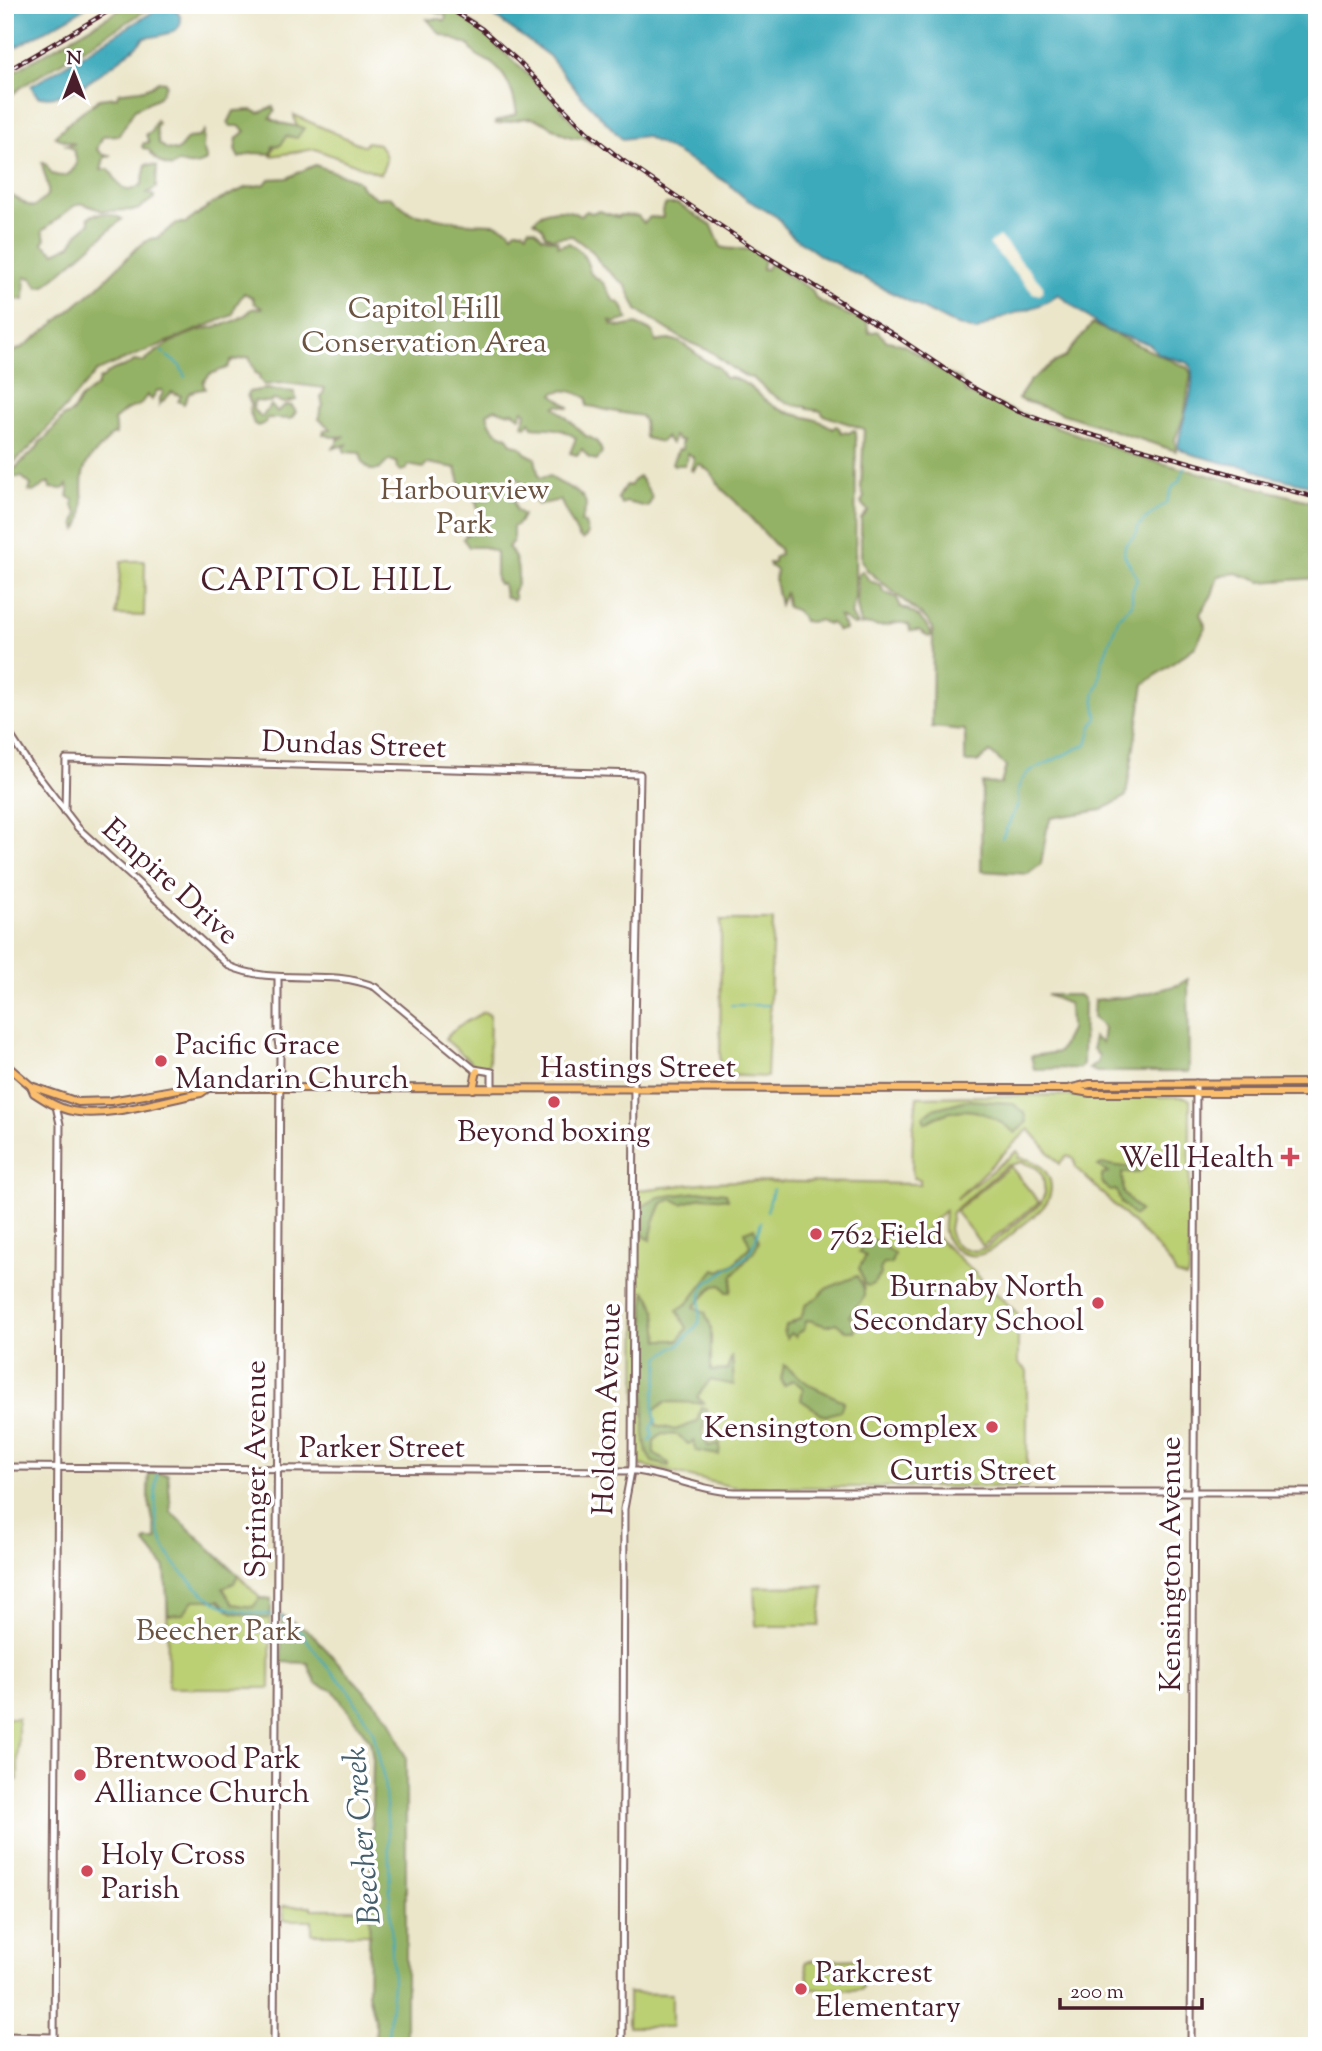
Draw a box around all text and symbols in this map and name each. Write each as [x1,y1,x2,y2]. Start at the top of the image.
north arrow [38,38,108,108]
text: N [66,46,82,73]
park label: Capitol Hill Conservation Area [301,289,547,366]
park label: Harbourview Park [380,470,550,547]
district label: CAPITOL HILL [200,559,454,605]
street label: Dundas Street [261,722,447,771]
street label: Empire Drive [91,810,247,956]
place label: Pacific Grace Mandarin Church [175,1025,410,1102]
street label: Hastings Street [540,1048,736,1091]
marker: Pacific Grace Mandarin Church [153,1053,169,1069]
marker: Beyond boxing [546,1094,562,1110]
place label: Beyond boxing [457,1112,651,1155]
place label: Well Health [1119,1138,1274,1181]
marker: Well Health [1280,1147,1300,1167]
place label: 762 Field [830,1215,944,1258]
marker: 762 Field [808,1226,824,1242]
place label: Burnaby North Secondary School [852,1267,1084,1344]
marker: Burnaby North Secondary School [1090,1295,1106,1311]
street label: Holdom Avenue [583,1302,634,1516]
street label: Springer Avenue [236,1360,279,1578]
place label: Kensington Complex [704,1408,978,1451]
marker: Kensington Complex [984,1419,1000,1435]
street label: Parker Street [299,1428,465,1471]
street label: Kensington Avenue [1151,1436,1194,1692]
street label: Curtis Street [890,1451,1056,1494]
park label: Beecher Park [136,1611,302,1654]
place label: Brentwood Park Alliance Church [94,1739,310,1816]
water label: Beecher Creek [333,1745,395,1927]
marker: Brentwood Park Alliance Church [72,1767,88,1783]
place label: Holy Cross Parish [101,1835,245,1912]
marker: Holy Cross Parish [79,1863,95,1879]
place label: Parkcrest Elementary [815,1953,961,2030]
scale bar [1060,1967,1201,2011]
text: 200 m [1070,1978,1124,2008]
marker: Parkcrest Elementary [793,1981,809,1997]

